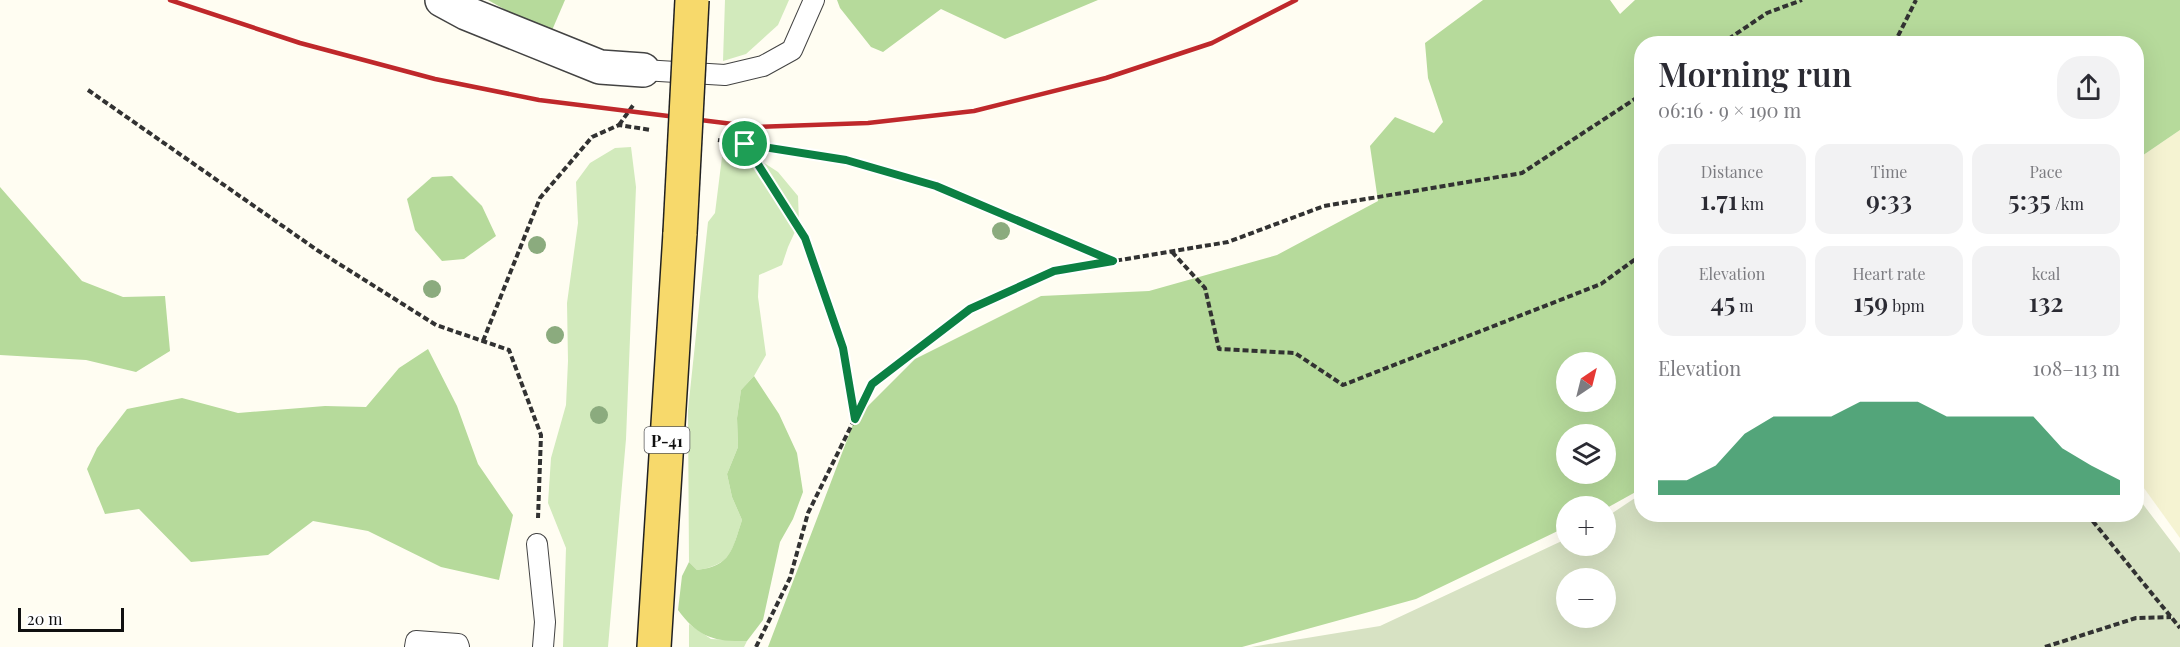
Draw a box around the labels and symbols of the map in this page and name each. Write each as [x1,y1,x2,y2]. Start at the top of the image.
pin [719,118,770,169]
north arrow [1556,352,1616,412]
road number: Р-41 [644,427,690,453]
scale bar [18,605,124,632]

